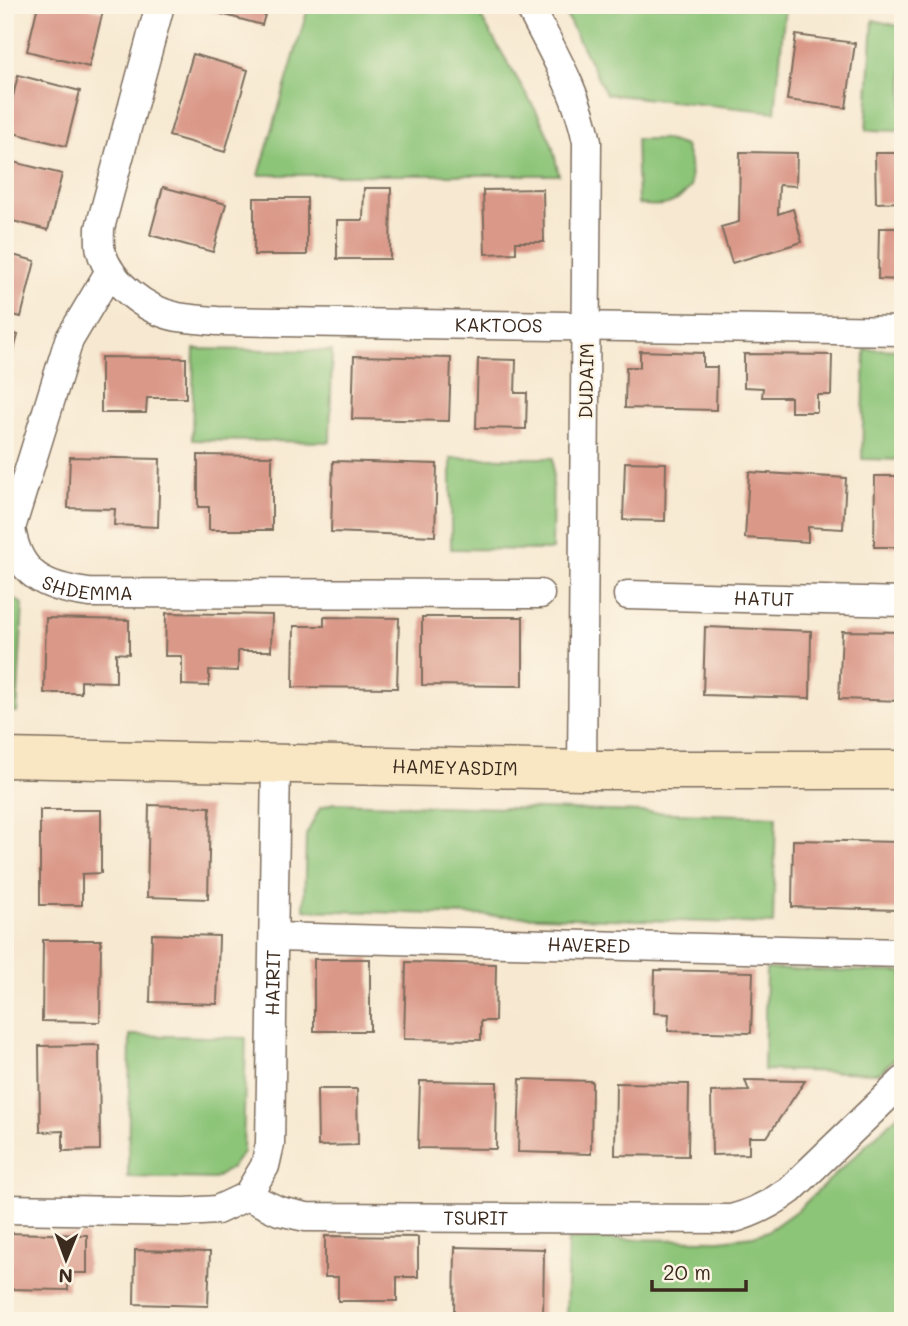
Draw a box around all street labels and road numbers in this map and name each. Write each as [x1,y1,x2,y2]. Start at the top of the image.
street label: KAKTOOS [455,311,543,338]
street label: DUDAIM [572,343,599,419]
street label: SHDEMMA [38,569,133,605]
street label: HATUT [733,585,795,611]
street label: HAMEYASDIM [392,753,518,781]
street label: HAVERED [547,931,631,958]
street label: HAIRIT [259,949,285,1016]
street label: TSURIT [443,1205,508,1230]

